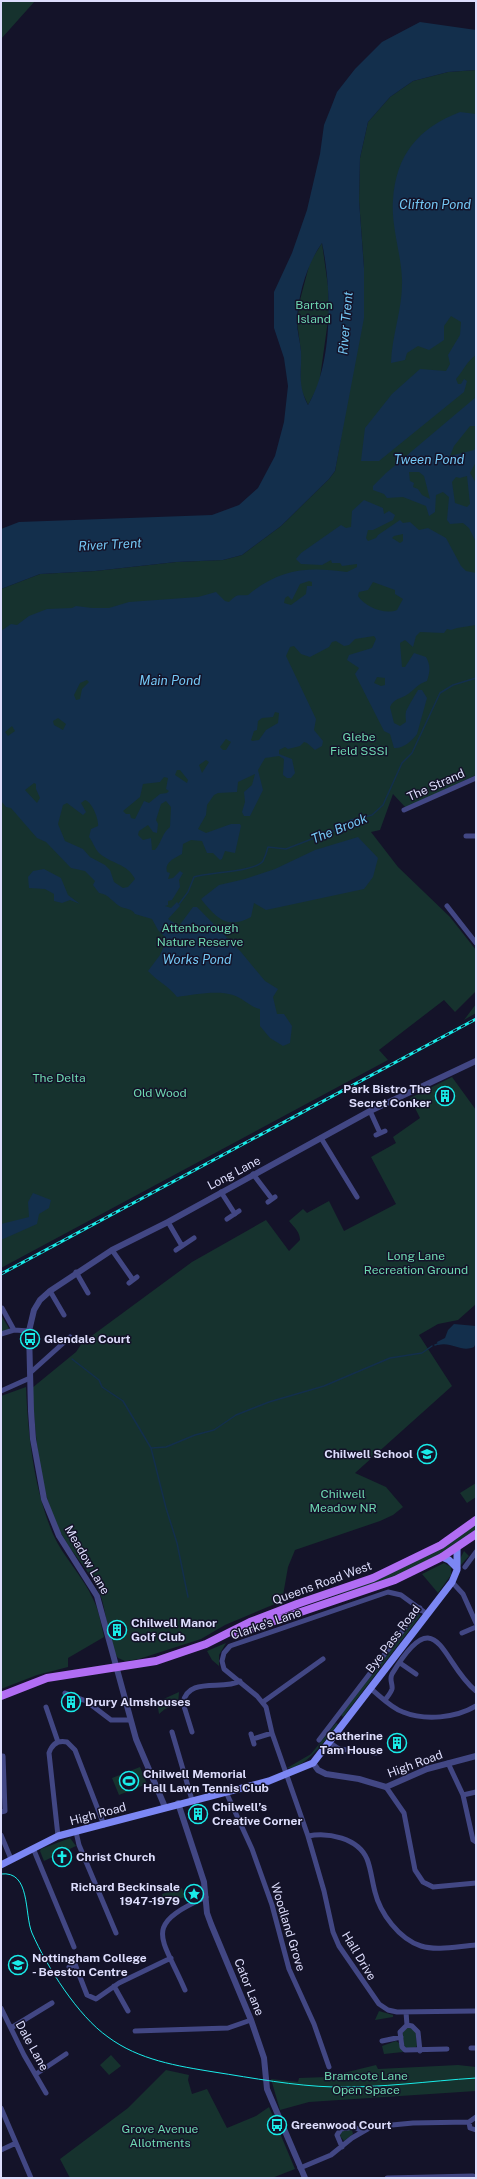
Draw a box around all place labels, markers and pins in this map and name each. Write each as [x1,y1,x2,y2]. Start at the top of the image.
place label: Park Bistro The Secret Conker [343,1082,431,1110]
building icon: Park Bistro The Secret Conker [434,1085,456,1107]
bus stop icon: Glendale Court [19,1328,41,1350]
place label: Glendale Court [44,1332,131,1346]
school or university icon: Chilwell School [416,1443,438,1465]
place label: Chilwell School [324,1447,413,1461]
place label: Chilwell Manor Golf Club [131,1616,217,1644]
building icon: Chilwell Manor Golf Club [106,1619,128,1641]
building icon: Drury Almshouses [60,1691,82,1713]
place label: Drury Almshouses [85,1695,191,1709]
place label: Catherine Tam House [320,1729,383,1757]
building icon: Catherine Tam House [386,1732,408,1754]
place label: Chilwell Memorial Hall Lawn Tennis Club [143,1767,269,1795]
sports icon: Chilwell Memorial Hall Lawn Tennis Club [118,1770,140,1792]
place label: Chilwell’s Creative Corner [212,1800,302,1828]
building icon: Chilwell’s Creative Corner [187,1803,209,1825]
church icon: Christ Church [51,1846,73,1868]
place label: Christ Church [76,1850,155,1864]
place label: Richard Beckinsale 1947-1979 [70,1880,180,1908]
place icon: Richard Beckinsale 1947-1979 [183,1883,205,1905]
place label: Nottingham College - Beeston Centre [32,1951,147,1979]
school or university icon: Nottingham College - Beeston Centre [7,1954,29,1976]
bus stop icon: Greenwood Court [266,2114,288,2136]
place label: Greenwood Court [291,2118,391,2132]

